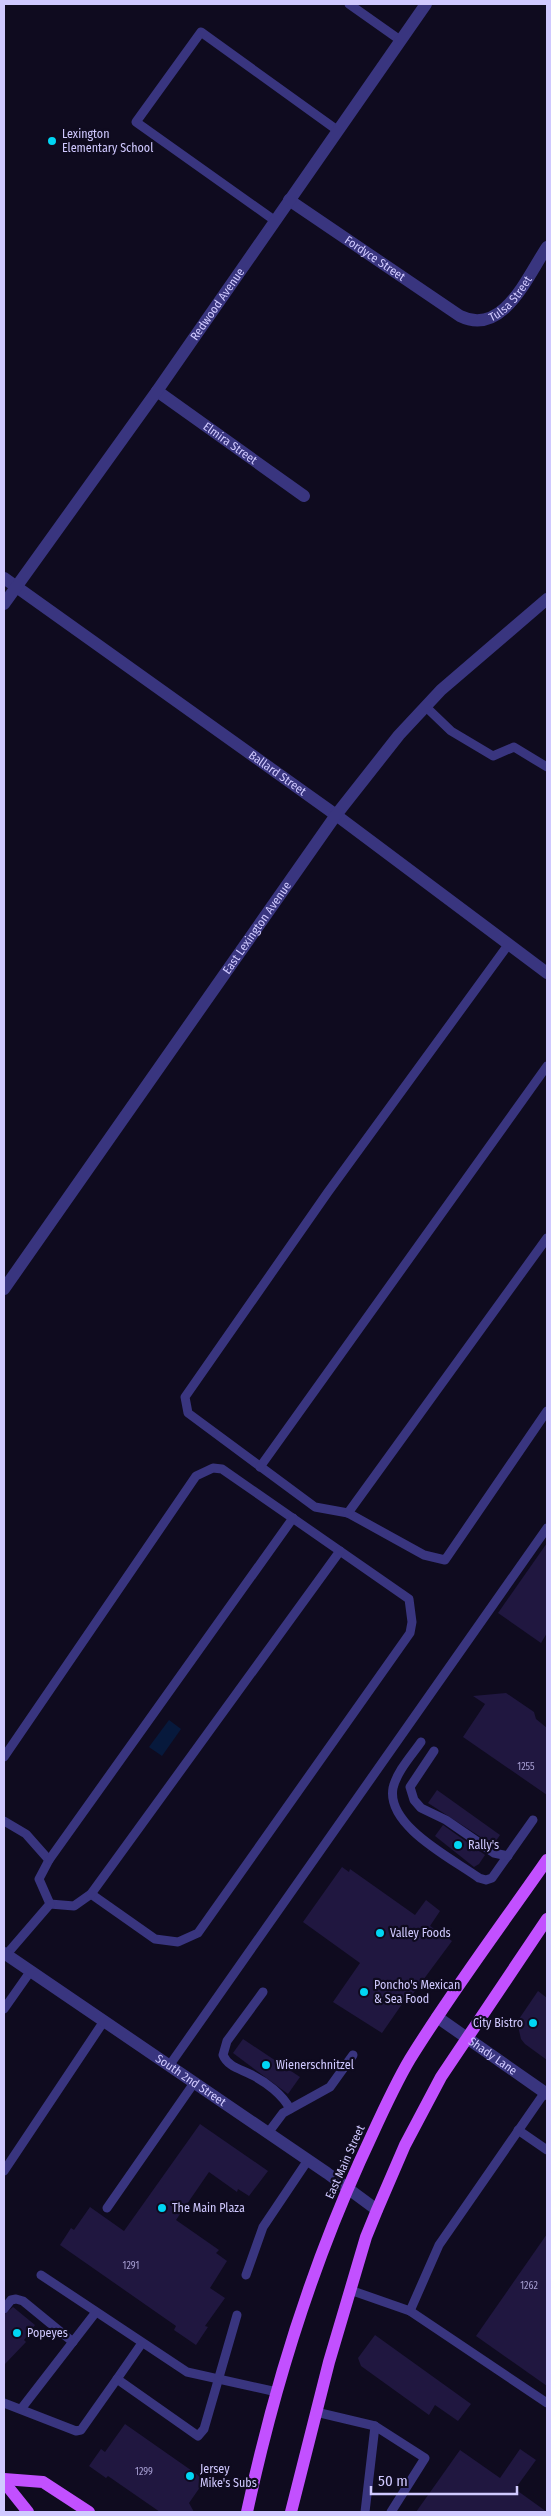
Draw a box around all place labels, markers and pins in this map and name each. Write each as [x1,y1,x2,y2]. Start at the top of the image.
place label: Lexington Elementary School [62,127,153,155]
marker: Lexington Elementary School [46,135,58,147]
place label: Rally's [468,1838,499,1852]
marker: Rally's [452,1839,464,1851]
place label: Valley Foods [390,1926,451,1940]
marker: Valley Foods [374,1927,386,1939]
place label: Poncho's Mexican & Sea Food [374,1978,460,2006]
marker: Poncho's Mexican & Sea Food [358,1986,370,1998]
place label: City Bistro [473,2016,523,2030]
marker: City Bistro [527,2017,539,2029]
place label: Wienerschnitzel [276,2058,354,2072]
marker: Wienerschnitzel [260,2059,272,2071]
place label: The Main Plaza [172,2201,245,2215]
marker: The Main Plaza [156,2202,168,2214]
place label: Popeyes [27,2326,68,2340]
marker: Popeyes [11,2327,23,2339]
place label: Jersey Mike's Subs [200,2462,257,2490]
marker: Jersey Mike's Subs [184,2470,196,2482]

